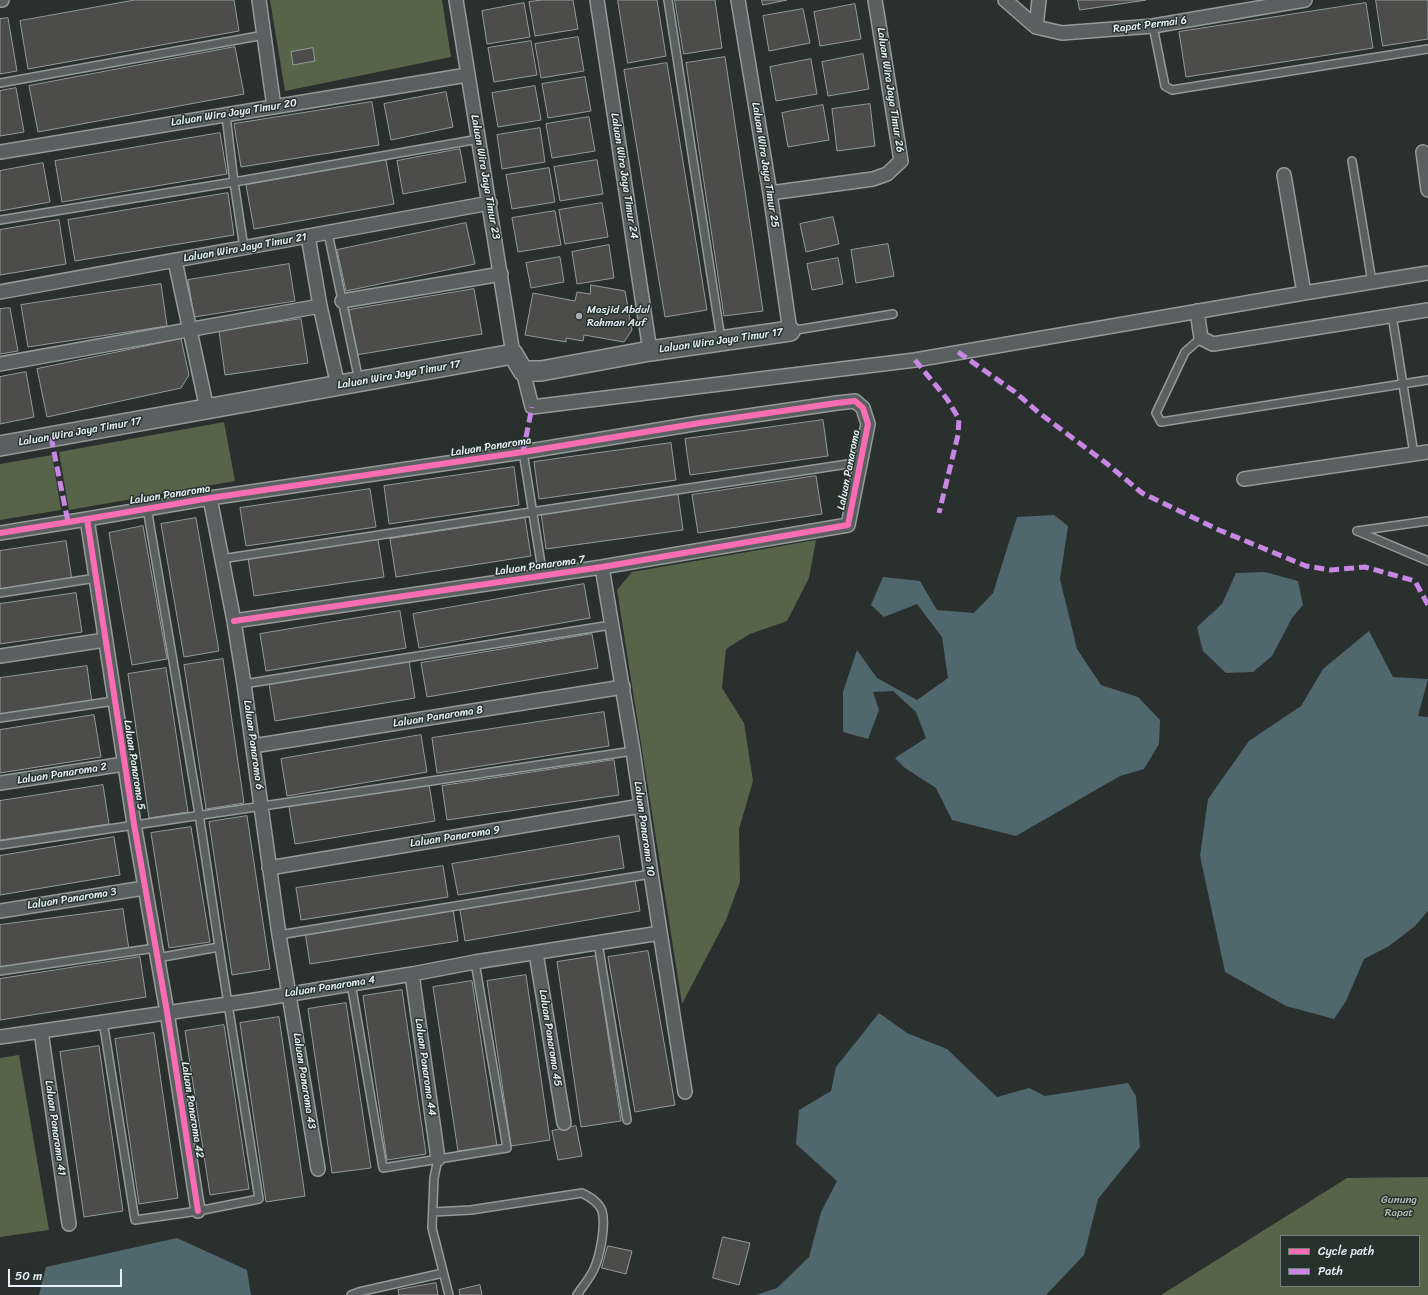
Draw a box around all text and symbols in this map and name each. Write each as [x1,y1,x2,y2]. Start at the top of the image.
street label: Rapat Permai 6 [1112,14,1188,36]
street label: Laluan Wira Jaya Timur 26 [874,26,906,154]
street label: Laluan Wira Jaya Timur 20 [170,97,298,129]
street label: Laluan Wira Jaya Timur 25 [749,101,781,229]
street label: Laluan Wira Jaya Timur 24 [608,112,640,240]
street label: Laluan Wira Jaya Timur 23 [468,114,502,240]
street label: Laluan Wira Jaya Timur 21 [182,231,308,265]
place label: Masjid Abdul Rahman Auf [587,303,650,329]
marker: Masjid Abdul Rahman Auf [574,311,584,321]
street label: Laluan Wira Jaya Timur 17 [658,326,784,356]
street label: Laluan Wira Jaya Timur 17 [336,358,462,392]
street label: Laluan Wira Jaya Timur 17 [17,415,143,449]
street label: Laluan Panaroma [835,429,863,511]
street label: Laluan Panaroma [450,434,532,460]
street label: Laluan Panaroma [129,482,211,508]
street label: Laluan Panaroma 7 [494,553,586,579]
street label: Laluan Panaroma 6 [240,699,266,791]
street label: Laluan Panaroma 8 [392,703,484,731]
street label: Laluan Panaroma 5 [120,719,148,811]
street label: Laluan Panaroma 2 [16,760,108,788]
street label: Laluan Panaroma 10 [631,781,657,877]
street label: Laluan Panaroma 9 [409,823,501,851]
street label: Laluan Panaroma 3 [26,885,118,913]
street label: Laluan Panaroma 4 [284,973,376,1001]
street label: Laluan Panaroma 45 [536,989,564,1087]
street label: Laluan Panaroma 44 [412,1017,438,1117]
street label: Laluan Panaroma 43 [290,1032,318,1130]
street label: Laluan Panaroma 42 [178,1061,206,1159]
street label: Laluan Panaroma 41 [42,1080,68,1176]
park label: Gunung Rapat [1381,1193,1417,1219]
legend [1280,1235,1420,1287]
text: Cycle path [1318,1240,1374,1262]
text: Path [1318,1260,1343,1282]
scale bar [10,1261,124,1287]
text: 50 m [15,1265,42,1287]

